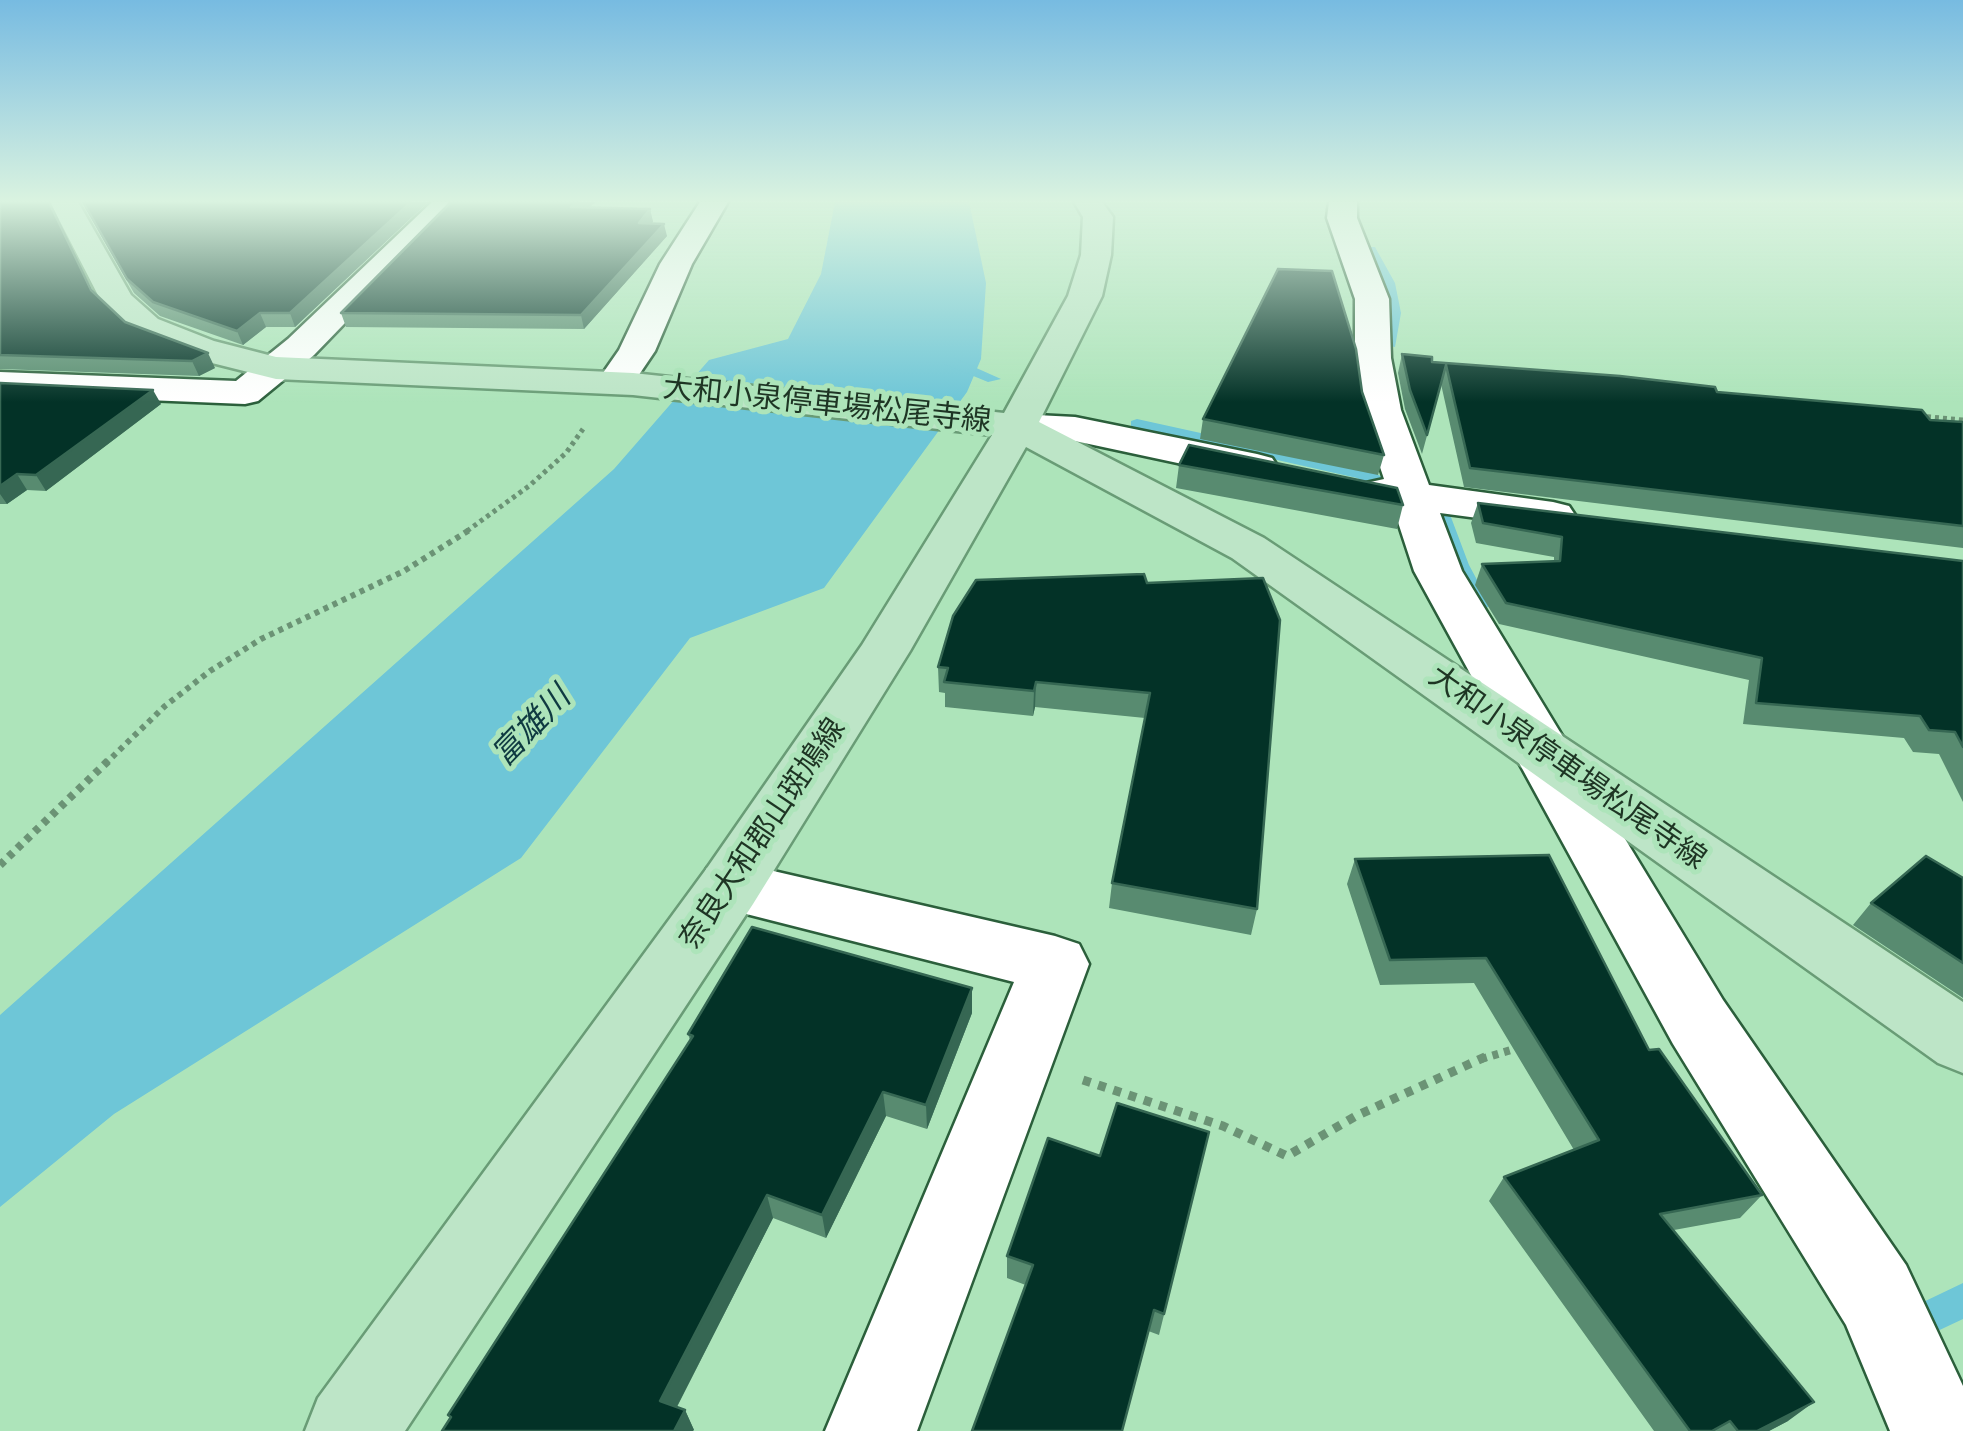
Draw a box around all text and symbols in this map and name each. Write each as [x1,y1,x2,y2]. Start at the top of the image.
street label: 大和小泉停車場松尾寺線 [661,370,993,440]
street label: 大和小泉停車場松尾寺線 [1422,659,1712,877]
water label: 富雄川 [485,679,579,775]
street label: 奈良大和郡山斑鳩線 [673,712,853,956]

